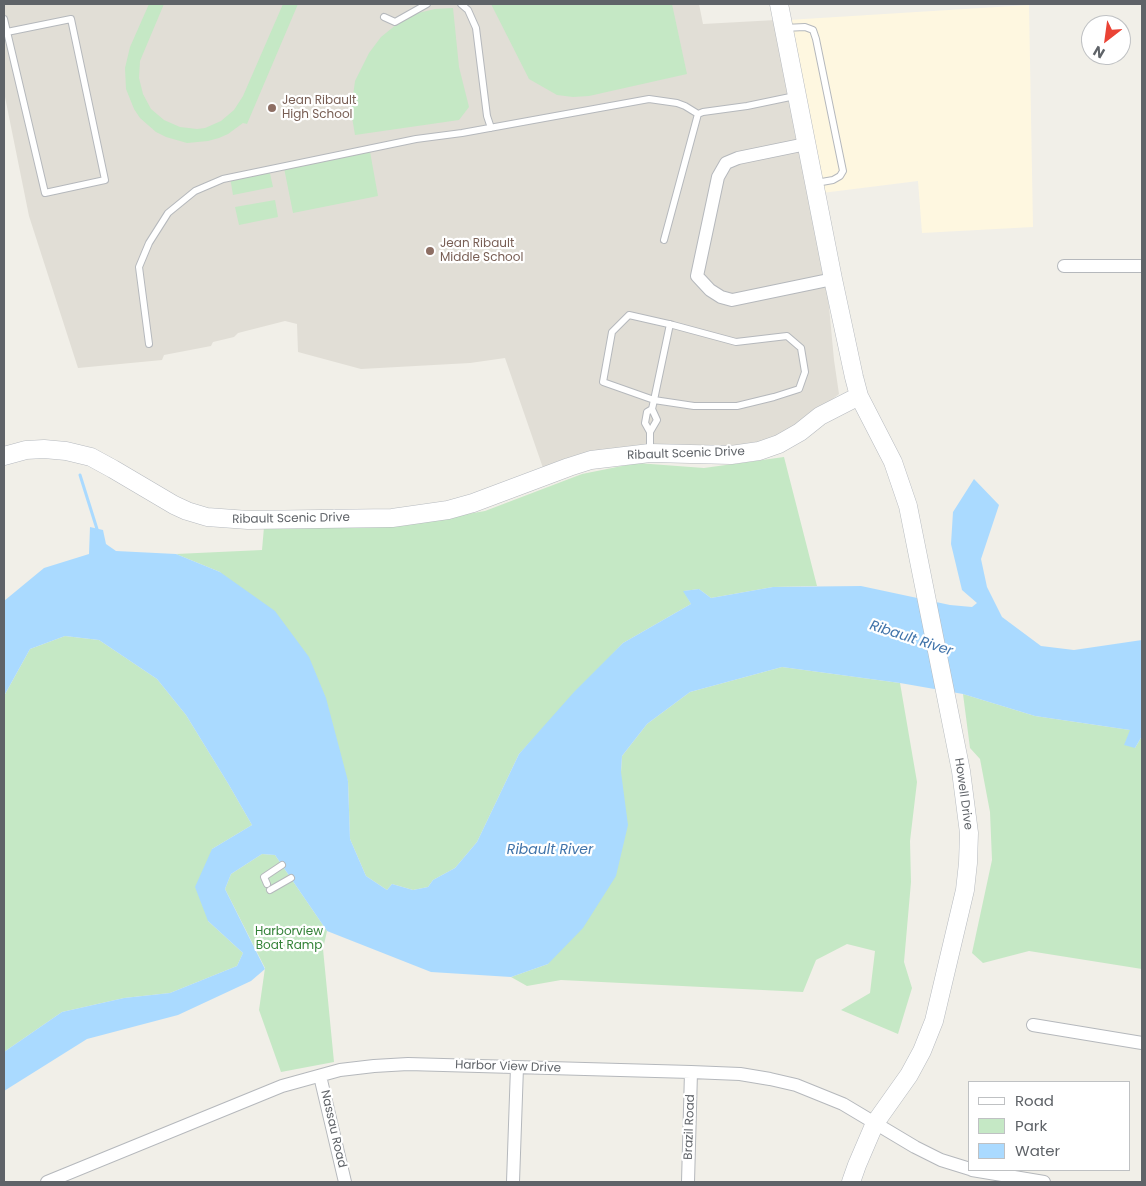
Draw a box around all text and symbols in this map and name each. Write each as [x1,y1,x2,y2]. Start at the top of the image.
north arrow [1081,15,1131,65]
text: N [1089,41,1109,63]
place label: Jean Ribault High School [282,94,356,122]
marker: Jean Ribault High School [266,102,278,114]
place label: Jean Ribault Middle School [440,237,523,265]
marker: Jean Ribault Middle School [424,245,436,257]
street label: Ribault Scenic Drive [627,445,745,463]
street label: Ribault Scenic Drive [232,511,350,527]
water label: Ribault River [867,618,955,660]
street label: Howell Drive [951,757,975,831]
water label: Ribault River [507,842,593,858]
park label: Harborview Boat Ramp [255,925,323,953]
street label: Harbor View Drive [455,1058,561,1076]
legend [968,1081,1131,1171]
street label: Nassau Road [317,1089,349,1169]
text: Road [1015,1090,1054,1111]
street label: Brazil Road [682,1094,698,1160]
text: Park [1015,1115,1047,1136]
text: Water [1015,1140,1060,1161]

